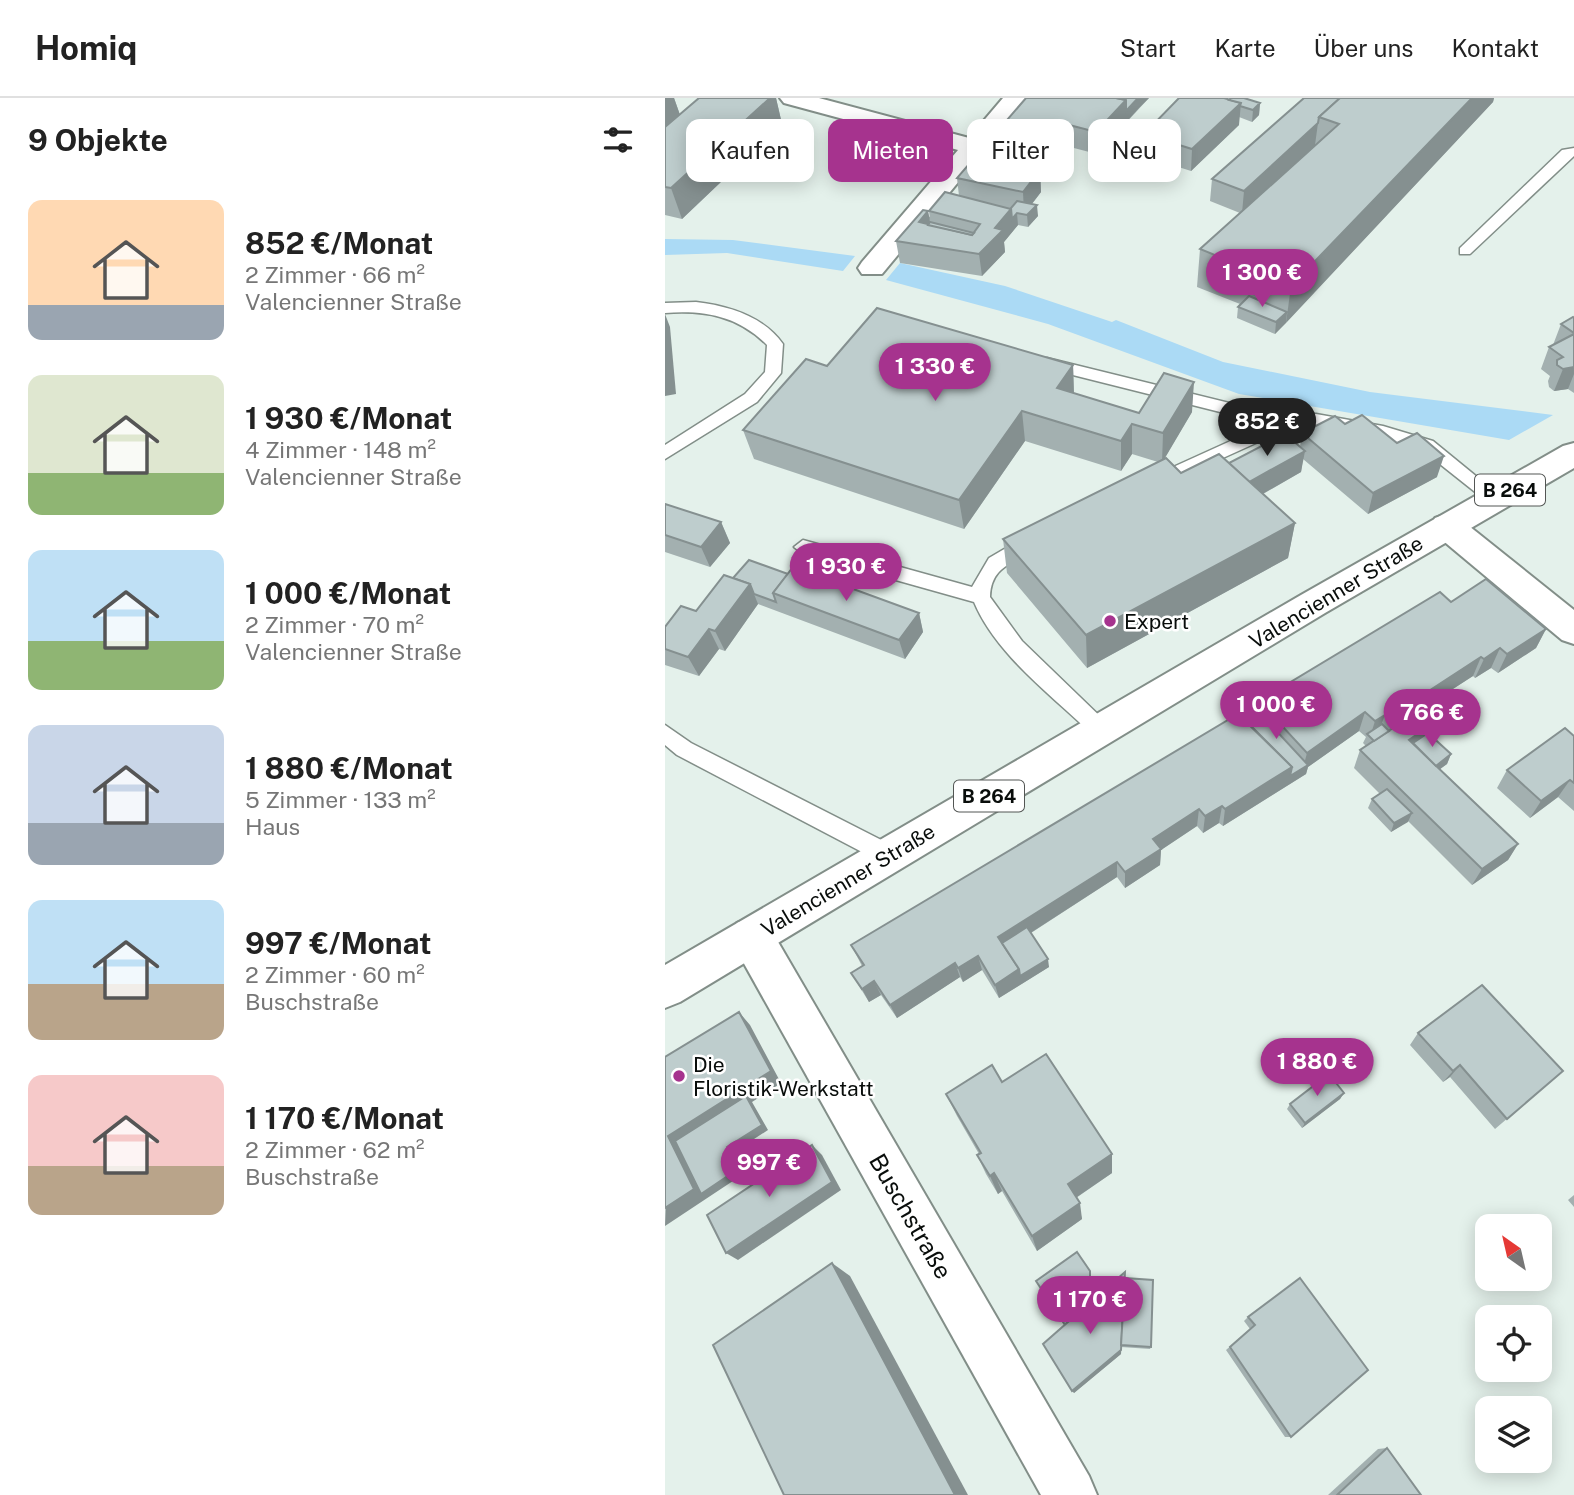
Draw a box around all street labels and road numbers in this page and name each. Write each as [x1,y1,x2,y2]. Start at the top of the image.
road number: B 264 [1475,474,1545,506]
street label: Valencienner Straße [1245,530,1427,654]
road number: B 264 [954,780,1024,811]
street label: Valencienner Straße [757,818,939,942]
street label: Buschstraße [864,1148,958,1284]

